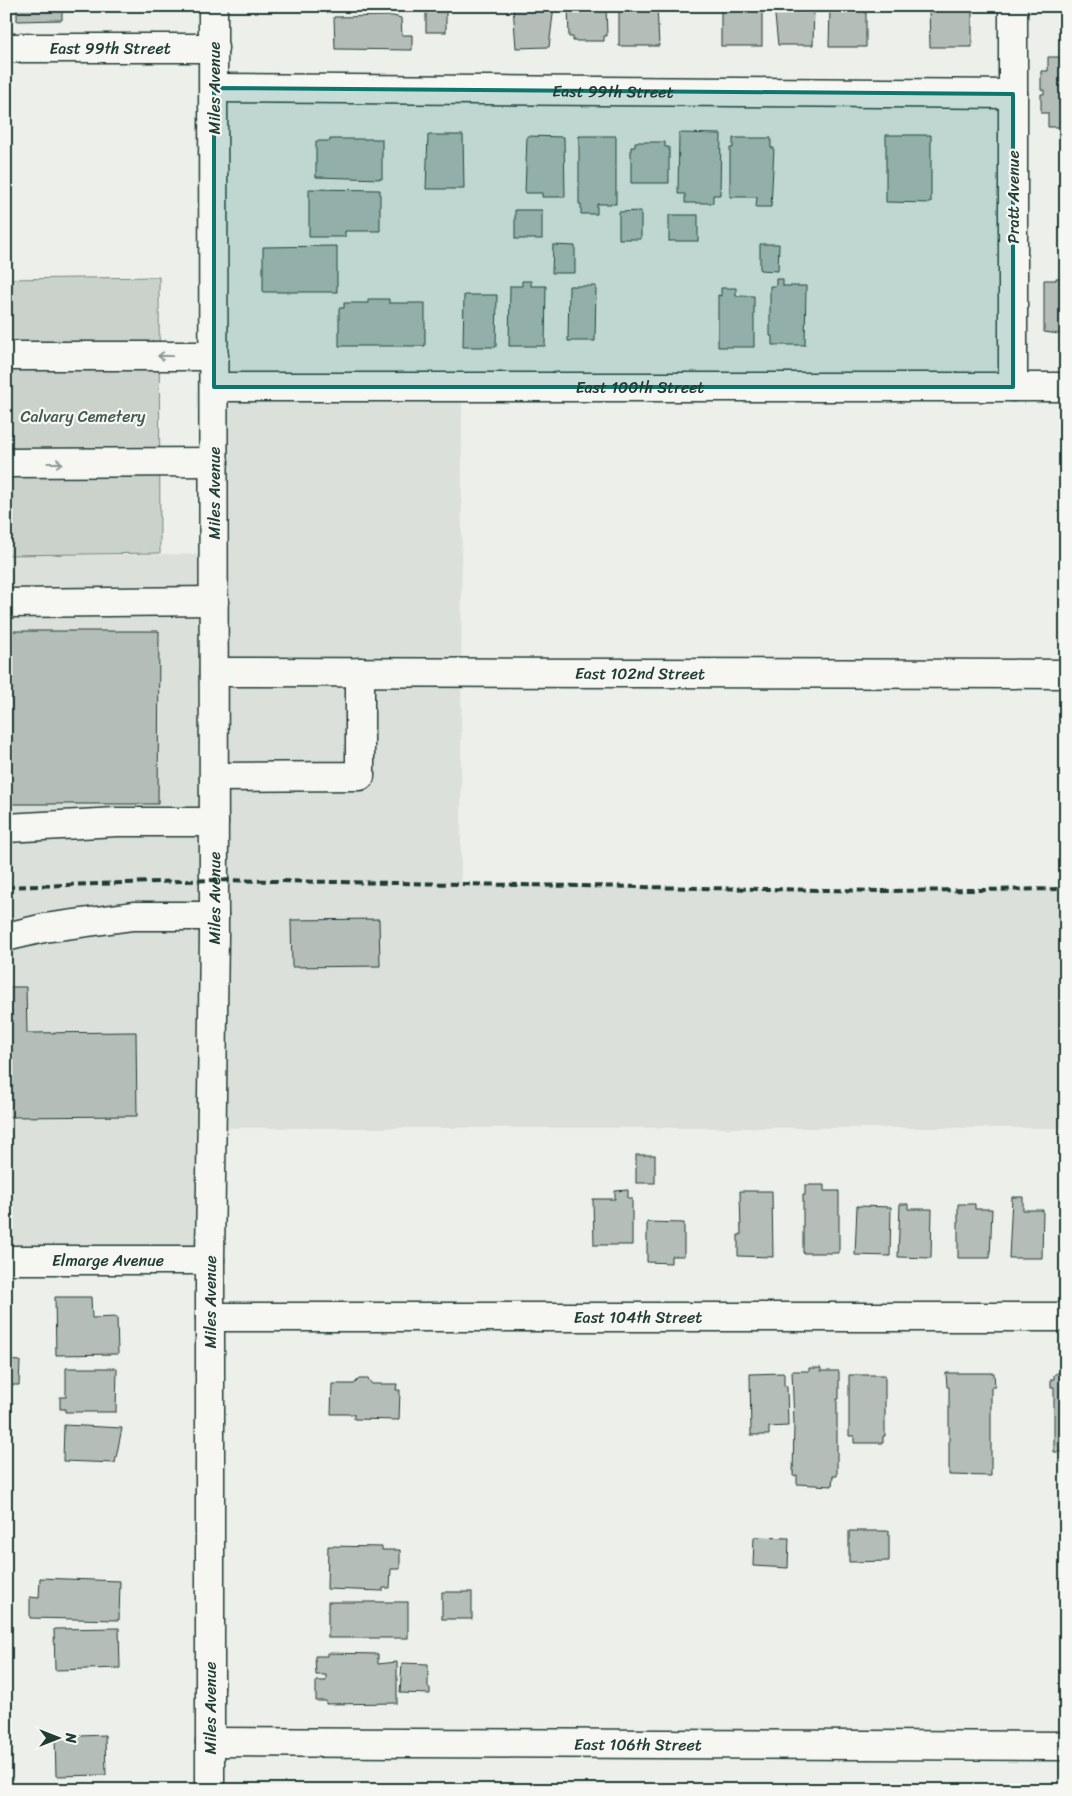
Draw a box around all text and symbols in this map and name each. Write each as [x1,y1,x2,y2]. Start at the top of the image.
street label: East 99th Street [49,34,171,63]
street label: Miles Avenue [200,42,229,134]
street label: East 99th Street [552,76,674,106]
street label: Pratt Avenue [999,150,1028,244]
one-way arrow [158,351,174,361]
street label: East 100th Street [576,373,704,402]
park label: Calvary Cemetery [21,402,146,431]
street label: Miles Avenue [200,447,229,539]
one-way arrow [46,458,63,468]
street label: East 102nd Street [575,658,705,688]
street label: Miles Avenue [199,852,229,945]
street label: Elmarge Avenue [52,1246,164,1275]
street label: Miles Avenue [195,1255,225,1348]
street label: East 104th Street [574,1303,702,1332]
street label: Miles Avenue [196,1662,225,1754]
north arrow [32,1714,82,1764]
street label: East 106th Street [574,1729,702,1759]
text: N [58,1732,83,1743]

